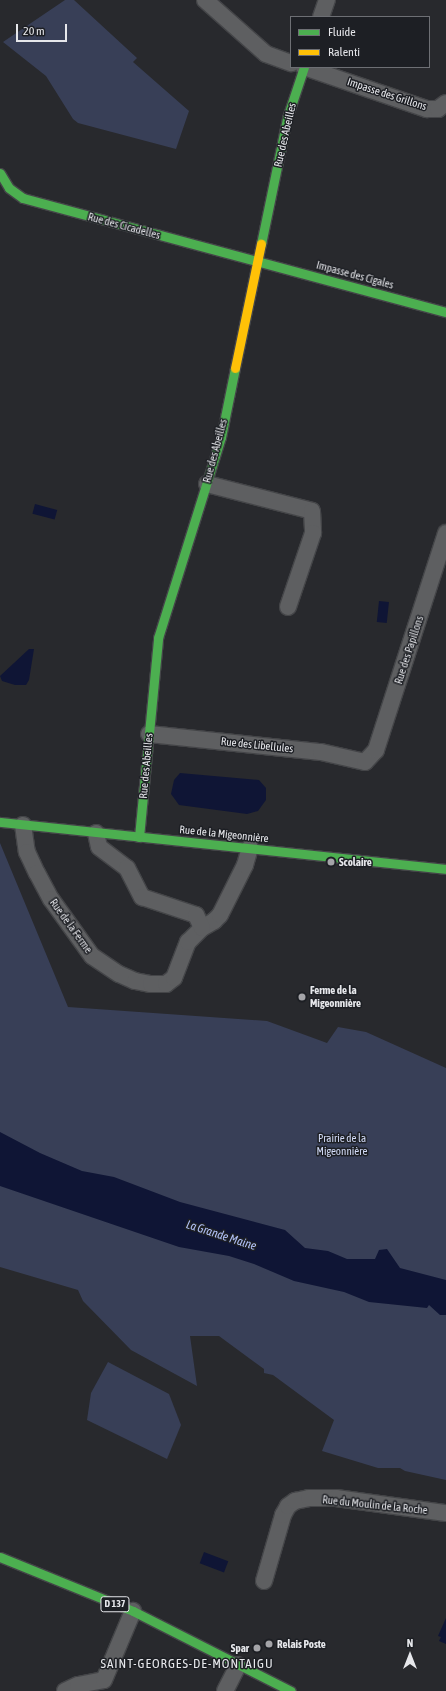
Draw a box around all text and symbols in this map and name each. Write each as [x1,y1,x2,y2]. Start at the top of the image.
scale bar [18,16,69,42]
legend [290,16,430,68]
text: 20 m [23,24,45,38]
text: Fluide [328,25,356,39]
text: Ralenti [328,45,360,59]
street label: Impasse des Grillons [346,75,428,113]
street label: Rue des Abeilles [271,102,299,168]
street label: Rue des Cicadelles [86,210,162,242]
street label: Impasse des Cigales [315,258,395,292]
street label: Rue des Abeilles [200,418,230,484]
street label: Rue des Papillons [392,614,426,686]
street label: Rue des Abeilles [137,733,155,799]
street label: Rue des Libellules [220,735,294,755]
street label: Rue de la Migeonnière [179,823,269,845]
place label: Scolaire [339,855,372,869]
marker: Scolaire [326,857,336,867]
street label: Rue de la Ferme [47,896,95,956]
place label: Ferme de la Migeonnière [310,984,361,1010]
marker: Ferme de la Migeonnière [297,992,307,1002]
park label: Prairie de la Migeonnière [317,1132,367,1158]
water label: La Grande Maine [184,1218,258,1254]
street label: Rue du Moulin de la Roche [322,1493,428,1517]
road number: D 137 [100,1596,130,1612]
north arrow [390,1635,430,1675]
place label: Relais Poste [277,1637,326,1651]
text: N [407,1637,413,1649]
marker: Relais Poste [264,1639,274,1649]
place label: Spar [231,1641,249,1655]
marker: Spar [252,1643,262,1653]
district label: SAINT-GEORGES-DE-MONTAIGU [100,1656,274,1672]

